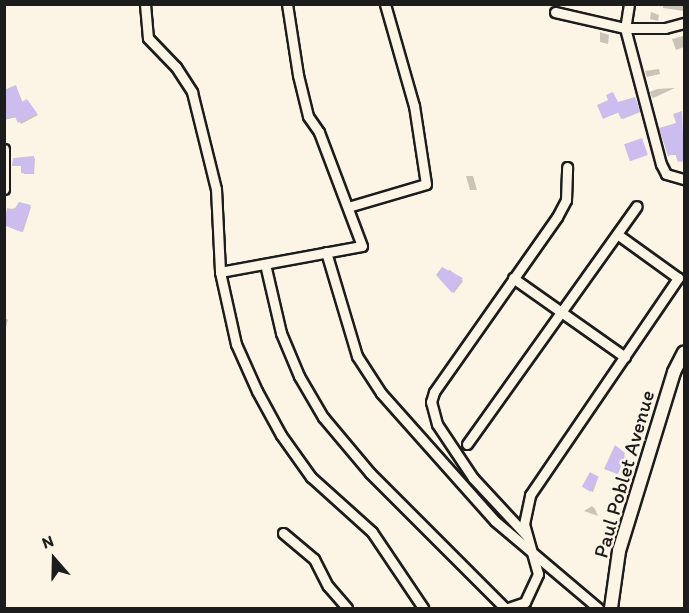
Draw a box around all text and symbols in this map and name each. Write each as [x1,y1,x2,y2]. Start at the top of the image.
street label: Paul Poblet Avenue [588,388,660,560]
north arrow [24,529,84,589]
text: N [39,531,56,552]

